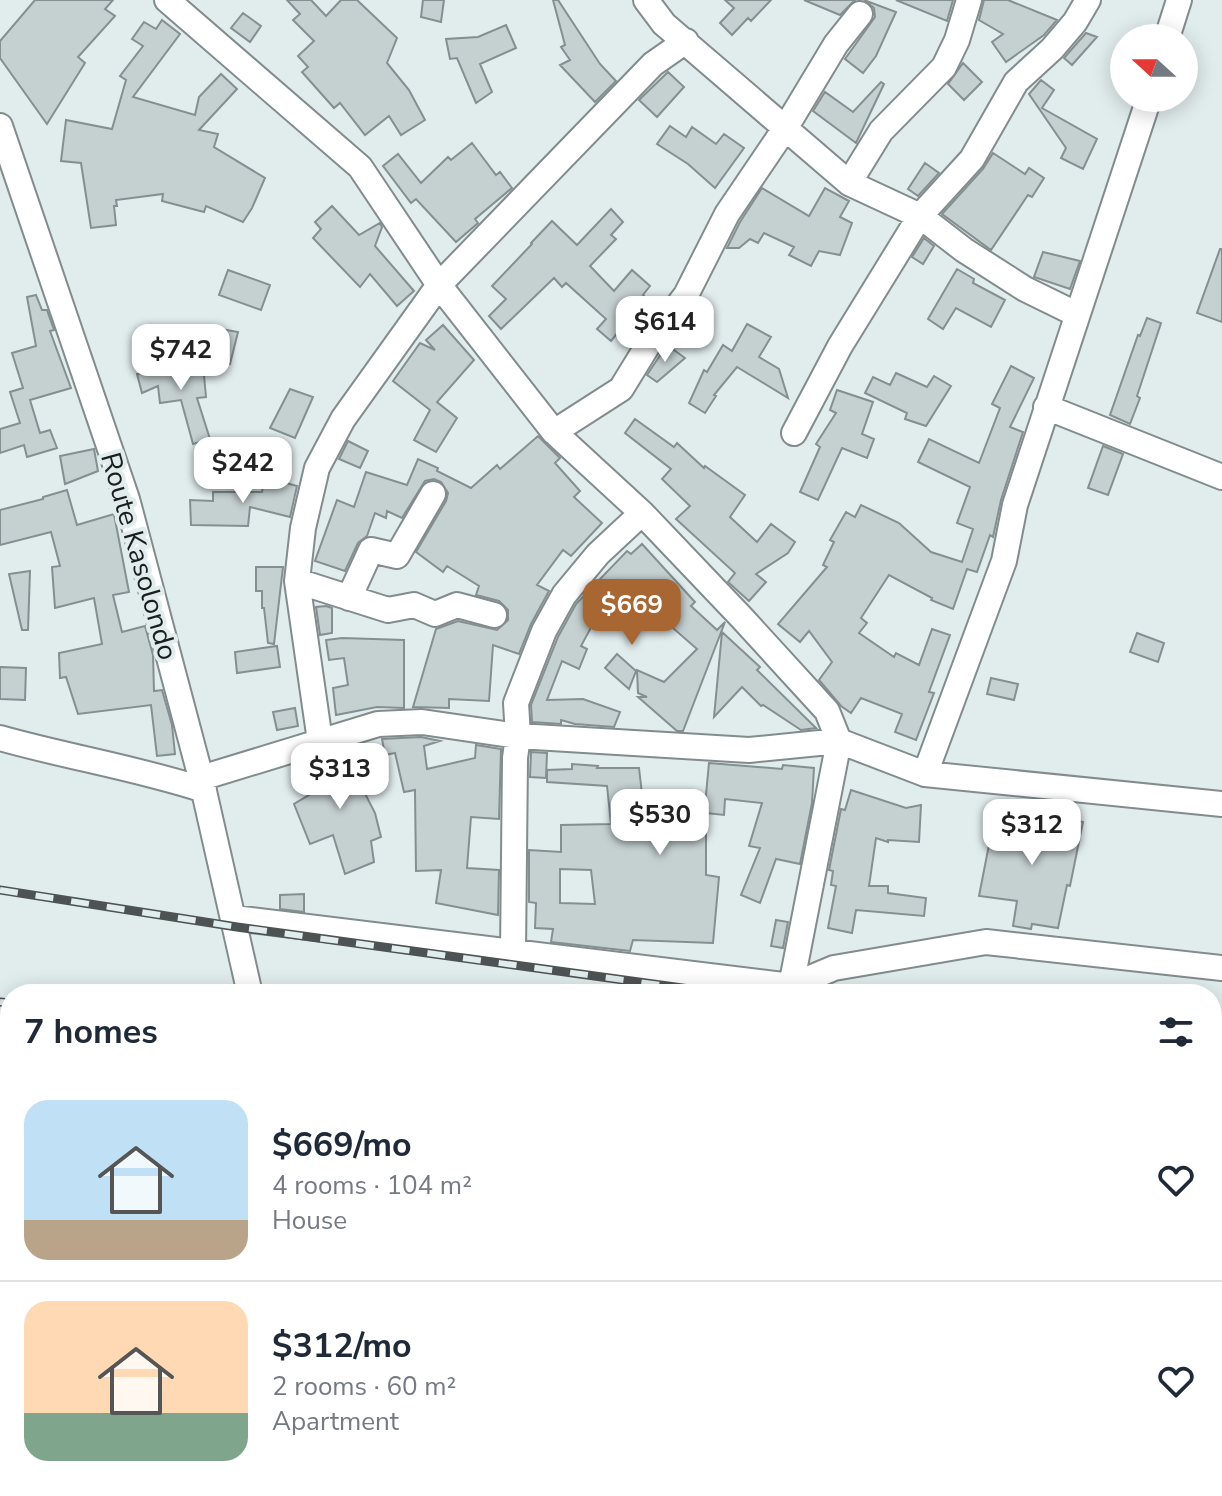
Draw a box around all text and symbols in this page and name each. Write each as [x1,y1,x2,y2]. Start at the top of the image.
north arrow [1110,24,1198,112]
map controls [1110,24,1198,112]
pin: $614 [618,296,712,364]
text: $614 [634,304,696,339]
pin: $742 [134,324,228,392]
text: $742 [150,332,212,367]
pin: $242 [196,437,290,505]
text: $242 [212,445,274,480]
street label: Route Kasolondo [91,448,187,665]
pin: $669 [585,579,679,647]
text: $669 [601,587,663,622]
pin: $313 [293,743,387,811]
text: $313 [309,751,371,786]
pin: $530 [613,789,707,857]
text: $530 [629,797,691,832]
pin: $312 [985,799,1079,867]
text: $312 [1001,807,1063,842]
text: 7 homes [24,1009,158,1055]
icon: filters [1154,1010,1198,1054]
text: $669/mo [272,1122,412,1168]
icon: home [88,1132,184,1228]
icon: heart [1154,1158,1198,1202]
text: 4 rooms · 104 m² [272,1168,472,1203]
text: House [272,1203,347,1238]
text: $312/mo [272,1323,412,1369]
icon: home [88,1333,184,1429]
icon: heart [1154,1359,1198,1403]
text: 2 rooms · 60 m² [272,1369,456,1404]
text: Apartment [272,1404,399,1439]

